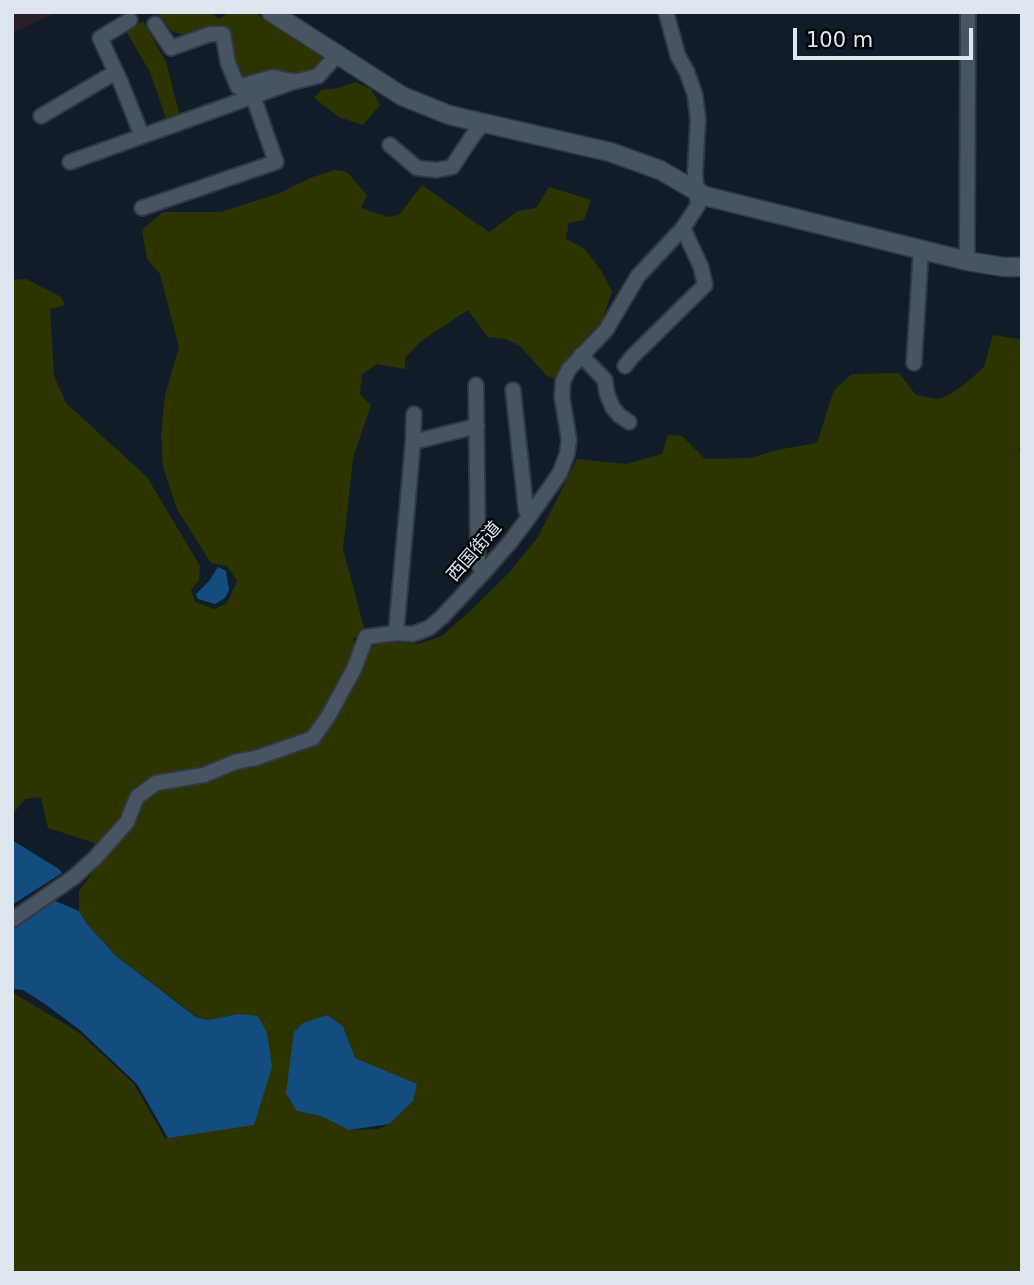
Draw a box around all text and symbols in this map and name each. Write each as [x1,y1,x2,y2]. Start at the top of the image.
scale bar [796,14,976,58]
text: 100 m [806,28,873,52]
street label: 西国街道 [443,518,507,586]

